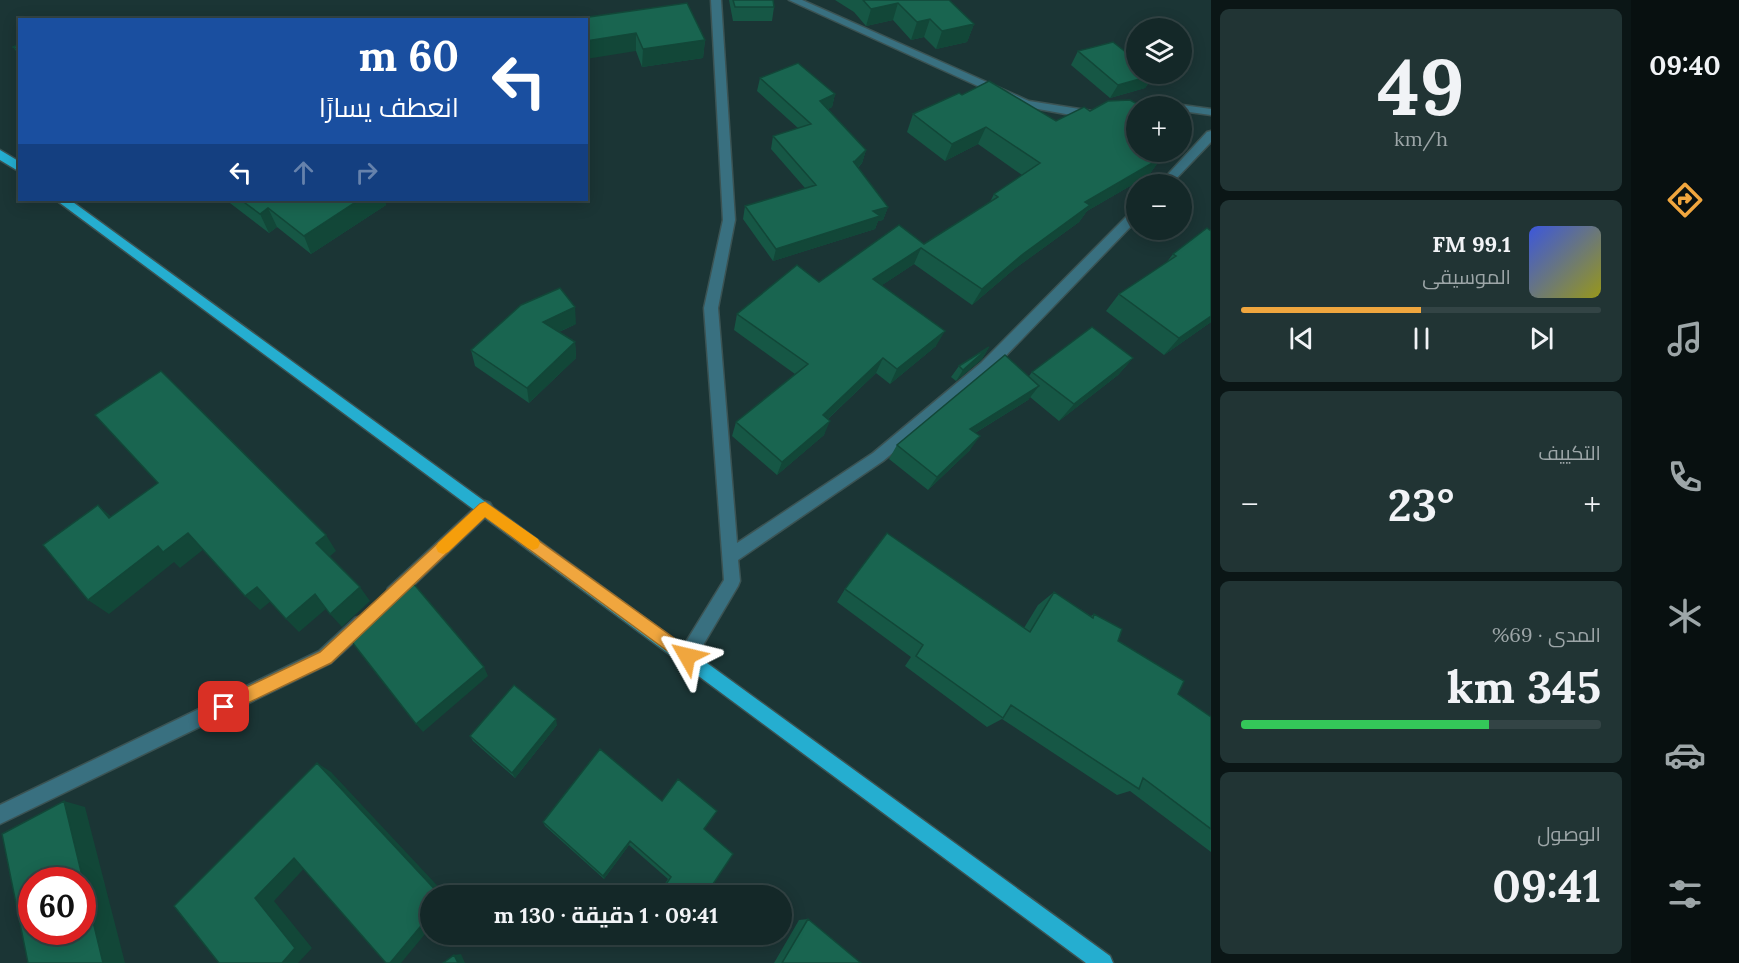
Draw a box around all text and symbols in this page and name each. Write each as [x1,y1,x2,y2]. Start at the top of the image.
map controls [1126,18,1192,240]
button: layers [1126,18,1192,84]
text: 60 m [358,29,459,83]
text: 49 [1377,37,1465,136]
icon: left [480,42,558,120]
text: 09:40 [1649,48,1721,82]
text: انعطف يسارًا [319,90,459,124]
button: + [1126,96,1192,162]
text: km/h [1394,126,1448,151]
icon: left [224,156,257,189]
icon: ahead [287,156,320,189]
icon: right [350,156,383,189]
button: − [1126,174,1192,240]
icon: directions [1664,179,1706,221]
text: 99.1 FM [1432,230,1511,258]
text: الموسيقى [1422,264,1511,289]
icon: music [1664,318,1706,360]
icon: previous [1285,322,1318,355]
icon: pause [1405,322,1438,355]
icon: next [1525,322,1558,355]
text: التكييف [1538,440,1601,465]
icon: phone [1664,456,1706,498]
text: 23° [1388,476,1454,533]
text: − [1241,483,1259,525]
text: + [1583,483,1601,525]
icon: climate [1664,595,1706,637]
text: المدى · 69% [1492,622,1601,647]
position arrow [655,624,719,688]
text: 345 km [1447,658,1601,715]
pin [198,681,249,732]
icon: arrive [207,690,240,723]
icon: car [1664,734,1706,776]
text: الوصول [1537,821,1601,846]
text: 09:41 [1492,857,1601,914]
speed limit sign: 60 [18,867,96,945]
icon: filters [1664,873,1706,915]
text: 09:41 · 1 دقيقة · 130 m [494,901,718,929]

